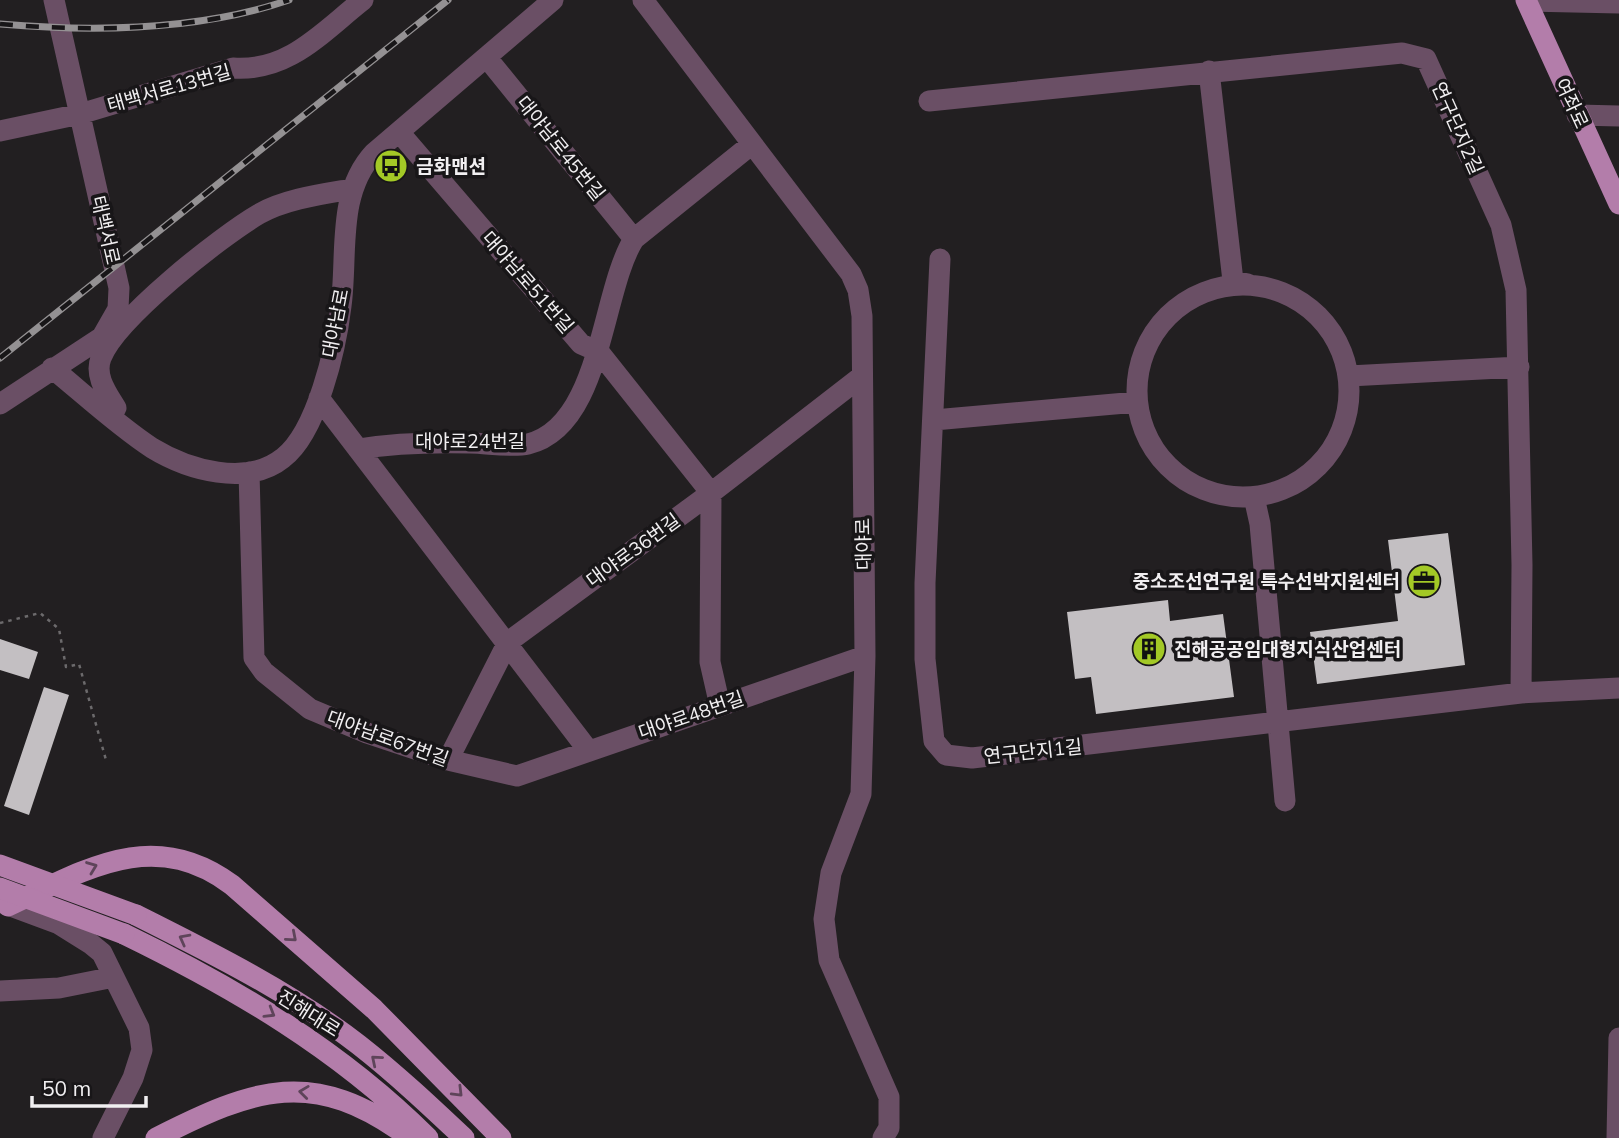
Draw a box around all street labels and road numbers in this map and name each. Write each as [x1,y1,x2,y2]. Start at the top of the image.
street label: 태백서로13번길 [104,59,234,117]
street label: 여좌로 [1550,74,1594,132]
street label: 연구단지2길 [1427,78,1489,178]
street label: 대야남로45번길 [511,91,611,205]
street label: 태백서로 [86,193,126,267]
street label: 대야남로51번길 [477,226,579,338]
street label: 대야남로 [317,286,353,360]
street label: 대야로24번길 [415,429,525,453]
street label: 대야로36번길 [581,508,685,592]
street label: 대야로 [851,518,875,570]
street label: 대야로48번길 [635,686,747,744]
street label: 대야남로67번길 [324,705,452,771]
street label: 연구단지1길 [983,734,1083,768]
street label: 진해대로 [273,984,345,1042]

